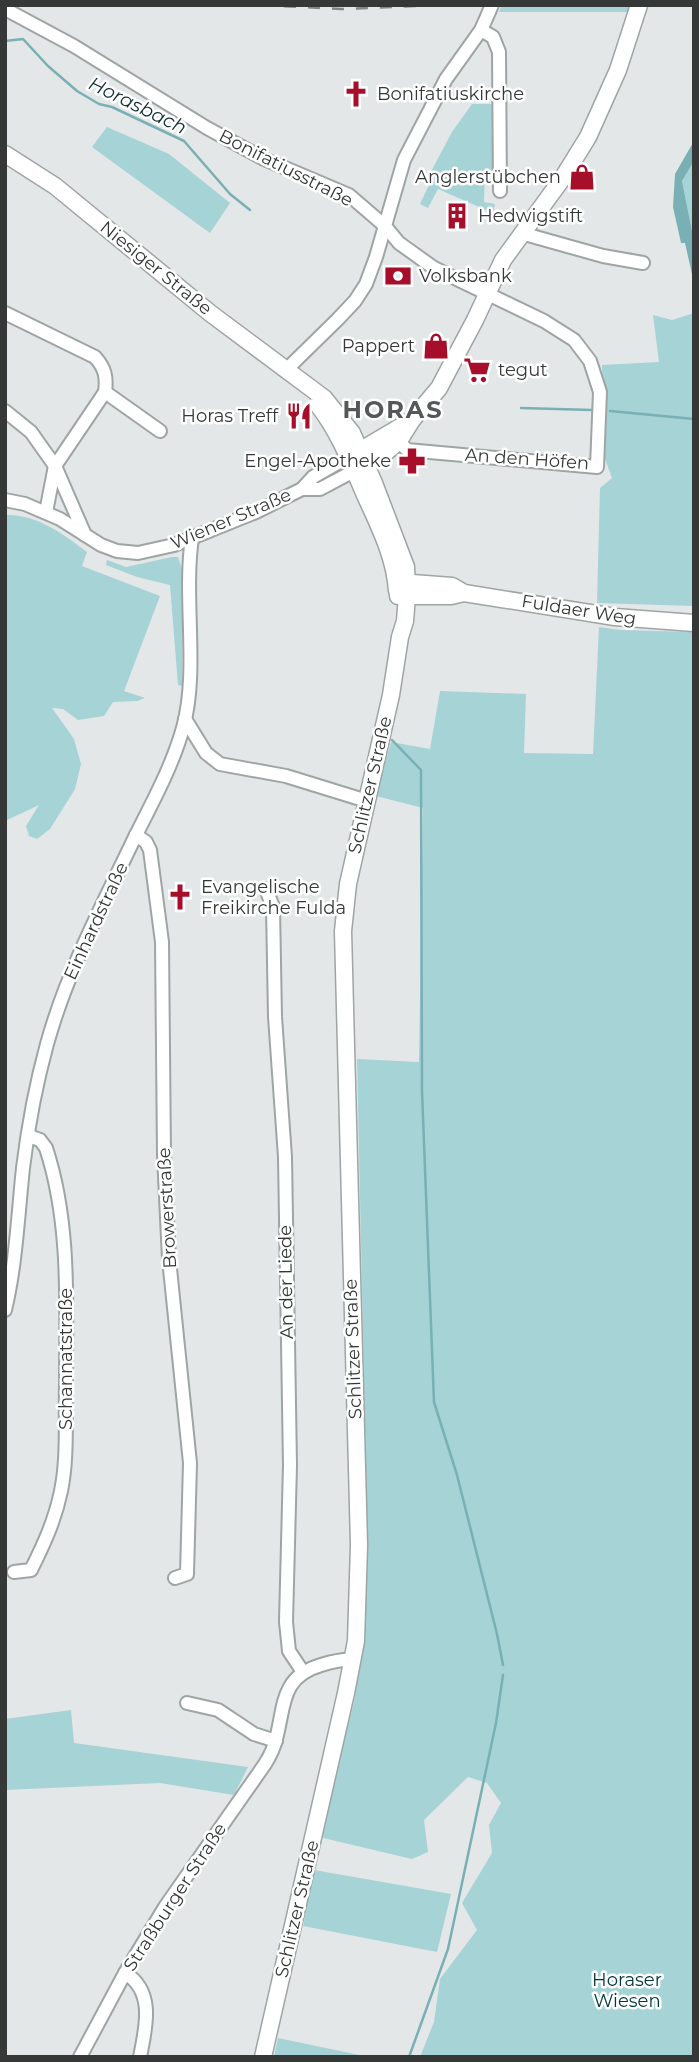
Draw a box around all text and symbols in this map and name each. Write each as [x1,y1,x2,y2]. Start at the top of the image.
water label: Horasbach [85,72,190,139]
church icon: Bonifatiuskirche [341,79,371,109]
place label: Bonifatiuskirche [377,83,524,105]
street label: Bonifatiusstraße [215,125,357,211]
shop icon: Anglerstübchen [567,162,597,192]
place label: Anglerstübchen [415,166,561,188]
building icon: Hedwigstift [442,201,472,231]
place label: Hedwigstift [478,205,583,227]
street label: Niesiger Straße [96,216,216,320]
bank icon: Volksbank [383,261,413,291]
place label: Volksbank [419,265,512,287]
shop icon: Pappert [421,331,451,361]
place label: Pappert [342,335,415,357]
supermarket icon: tegut [462,355,492,385]
place label: tegut [498,359,548,381]
district label: HORAS [343,395,443,424]
restaurant icon: Horas Treff [284,401,314,431]
place label: Horas Treff [181,405,279,427]
street label: An den Höfen [464,444,590,474]
pharmacy icon: Engel-Apotheke [397,446,427,476]
place label: Engel-Apotheke [244,450,391,472]
street label: Wiener Straße [167,484,295,554]
street label: Fuldaer Weg [520,590,638,630]
street label: Schlitzer Straße [344,714,397,856]
street label: Einhardstraße [59,859,133,983]
place label: Evangelische Freikirche Fulda [201,876,346,919]
church icon: Evangelische Freikirche Fulda [165,882,195,912]
street label: Browerstraße [153,1147,181,1269]
street label: An der Liede [274,1225,298,1339]
street label: Schlitzer Straße [340,1278,366,1419]
street label: Schannatstraße [55,1288,77,1430]
street label: Straßburger Straße [119,1819,231,1975]
street label: Schlitzer Straße [271,1838,324,1980]
park label: Horaser Wiesen [592,1969,662,2012]

